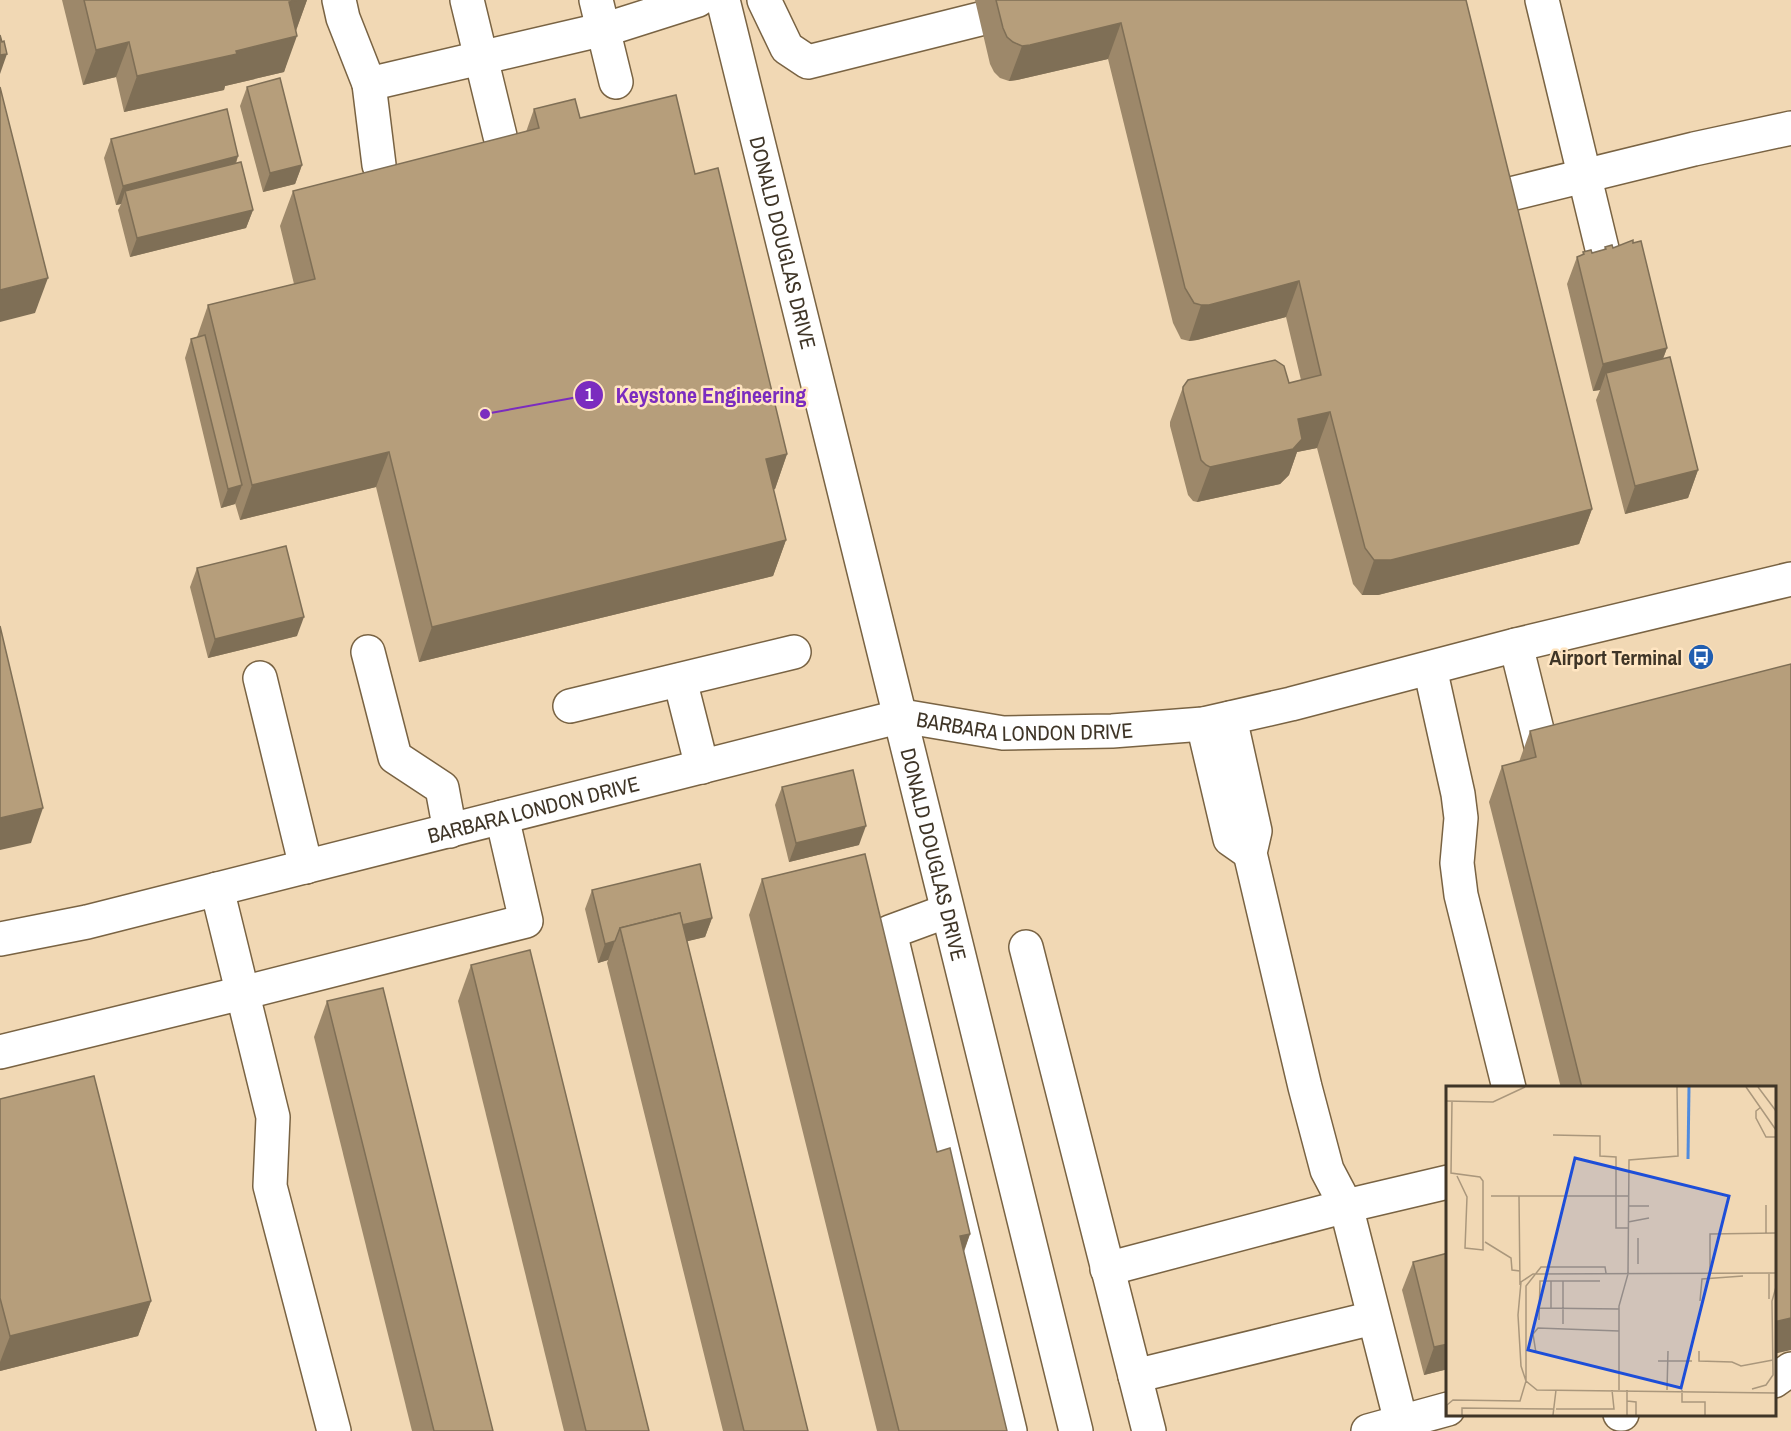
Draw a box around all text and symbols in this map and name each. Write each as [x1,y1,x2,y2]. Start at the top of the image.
street label: DONALD DOUGLAS DRIVE [743,133,824,352]
callout: Keystone Engineering [574,375,818,415]
text: Keystone Engineering [616,380,806,410]
text: 1 [585,382,594,407]
bus stop icon: Airport Terminal [1686,642,1716,672]
place label: Airport Terminal [1549,643,1682,672]
street label: BARBARA LONDON DRIVE [914,704,1134,748]
street label: DONALD DOUGLAS DRIVE [894,745,974,964]
street label: BARBARA LONDON DRIVE [424,768,642,850]
inset map [1446,1086,1776,1416]

